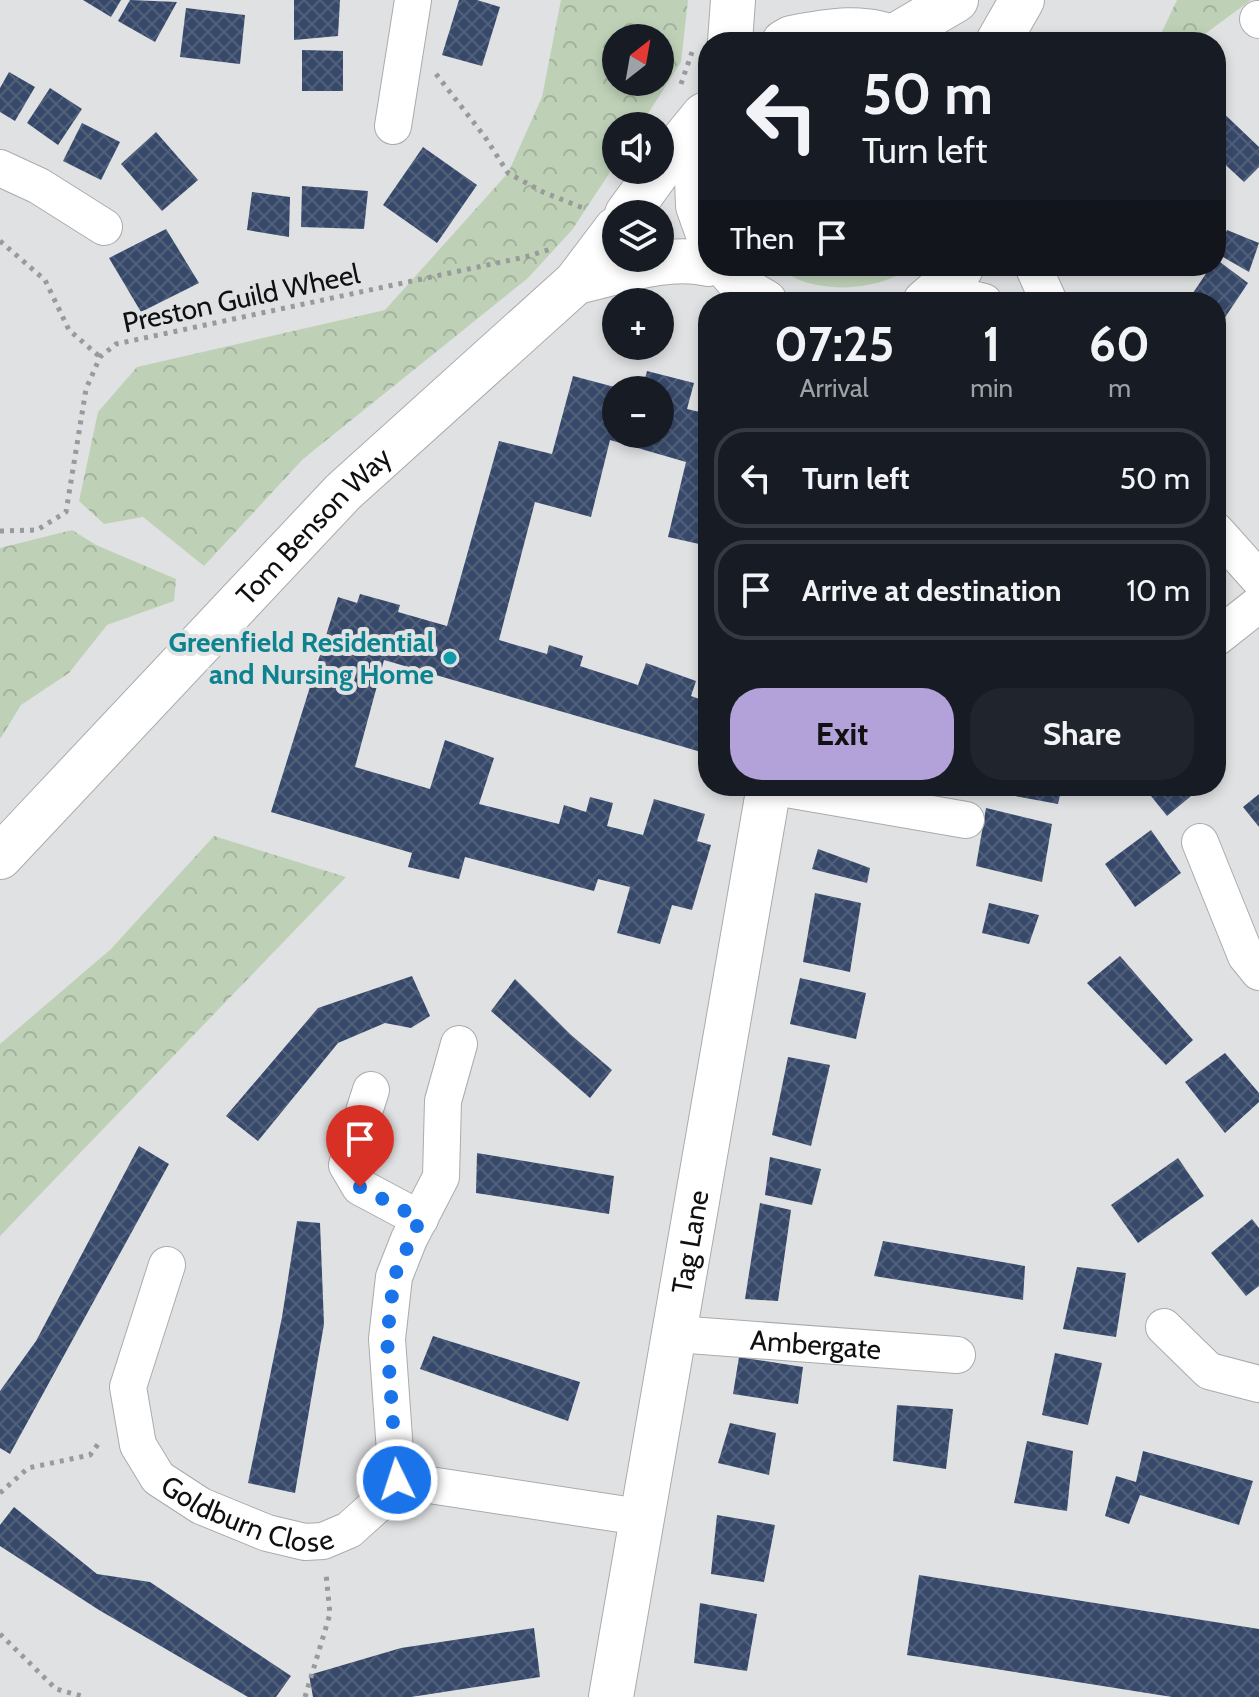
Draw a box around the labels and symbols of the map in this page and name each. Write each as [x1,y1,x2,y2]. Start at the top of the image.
north arrow [602,24,674,96]
street label: Preston Guild Wheel [119,256,363,340]
street label: Tom Benson Way [229,440,398,612]
place label: Greenfield Residential and Nursing Home [169,625,434,691]
marker: Greenfield Residential and Nursing Home [441,649,459,667]
pin [326,1105,394,1187]
street label: Tag Lane [664,1187,716,1296]
street label: Ambergate [749,1323,882,1366]
position arrow [355,1438,439,1522]
street label: Goldburn Close [155,1468,339,1559]

